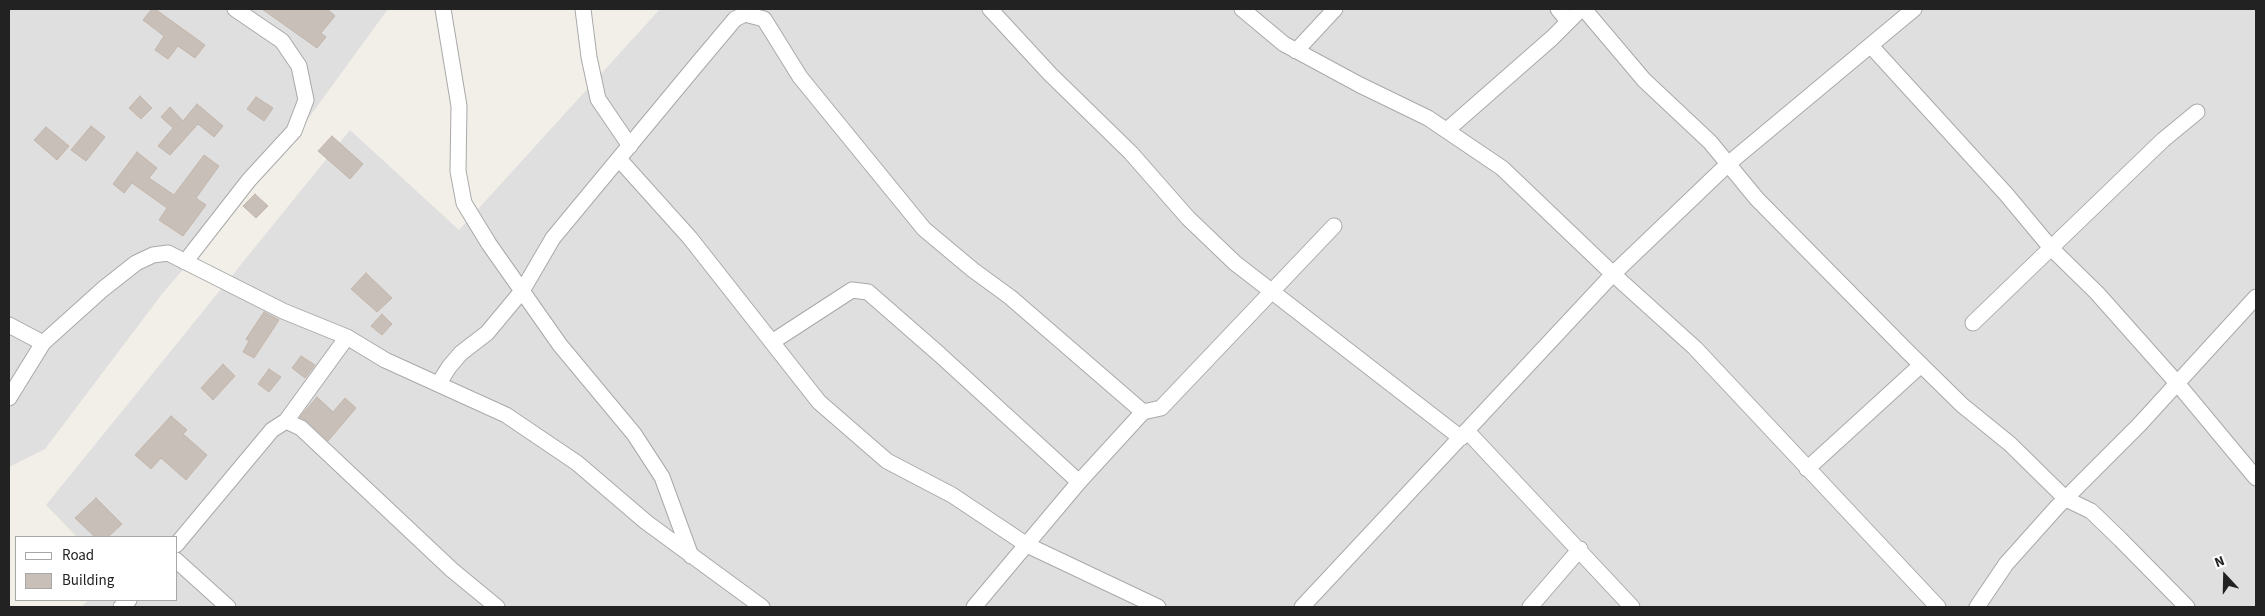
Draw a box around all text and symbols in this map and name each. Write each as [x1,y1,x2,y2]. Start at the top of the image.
legend [15,536,178,601]
text: Road [62,545,94,566]
north arrow [2200,551,2250,601]
text: N [2212,551,2228,573]
text: Building [62,570,114,591]

